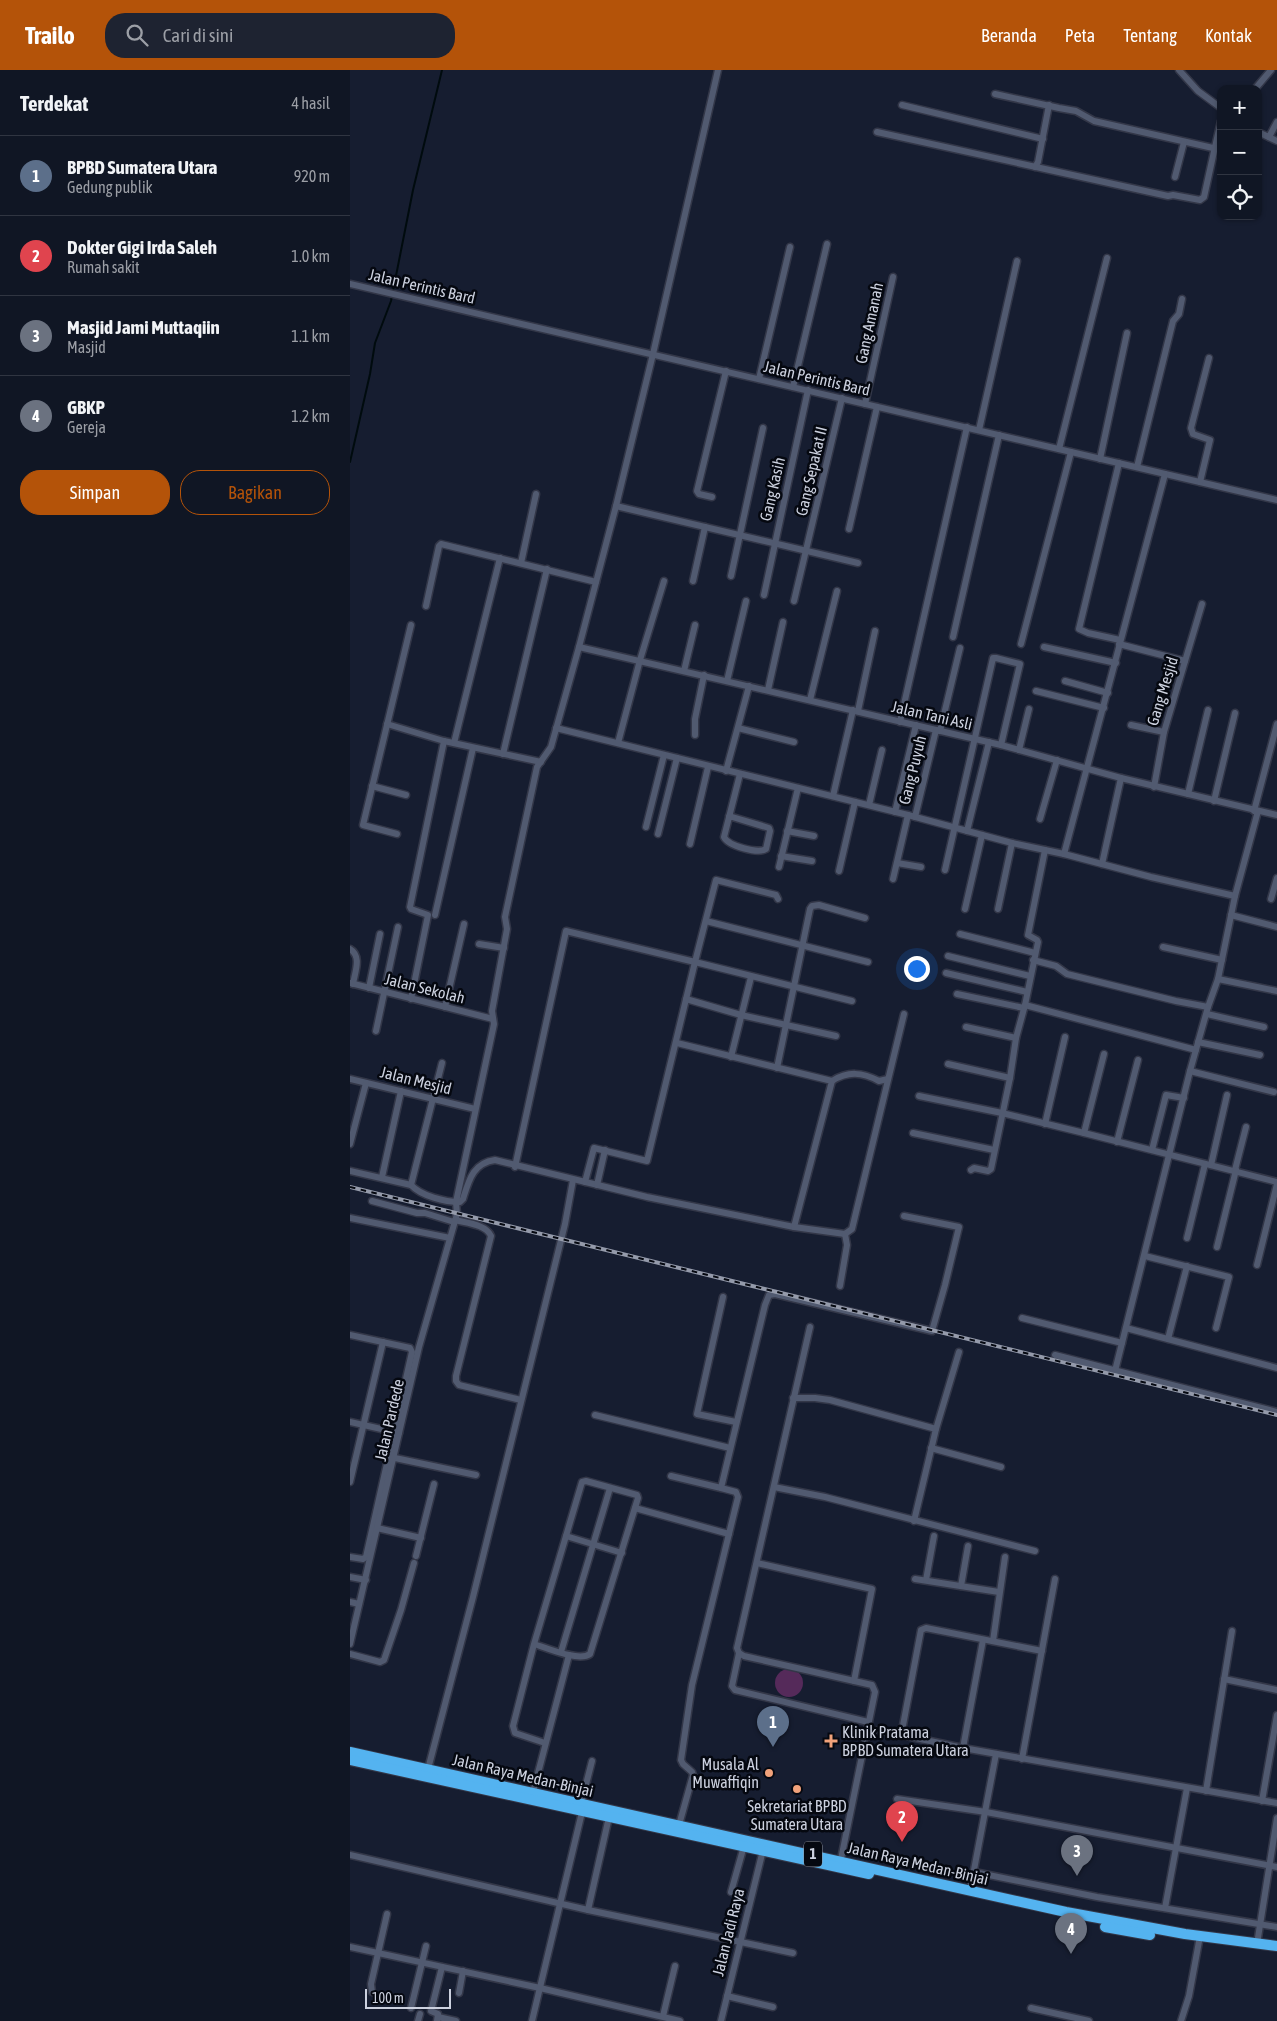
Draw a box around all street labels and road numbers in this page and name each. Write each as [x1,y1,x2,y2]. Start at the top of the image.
street label: Jalan Perintis Bard [367,265,477,307]
street label: Gang Amanah [852,281,887,365]
street label: Jalan Perintis Bard [762,357,872,399]
street label: Gang Sepakat II [792,425,831,518]
street label: Gang Kasih [756,455,789,523]
street label: Gang Mesjid [1143,654,1182,728]
street label: Jalan Tani Asli [890,697,974,733]
street label: Gang Puyuh [895,734,930,807]
street label: Jalan Sekolah [383,969,467,1007]
street label: Jalan Mesjid [378,1062,453,1099]
street label: Jalan Pardede [371,1377,407,1463]
street label: Jalan Raya Medan-Binjai [450,1750,595,1801]
street label: Jalan Raya Medan-Binjai [845,1838,990,1889]
road number: 1 [804,1842,822,1866]
street label: Jalan Jadi Raya [708,1886,749,1978]

